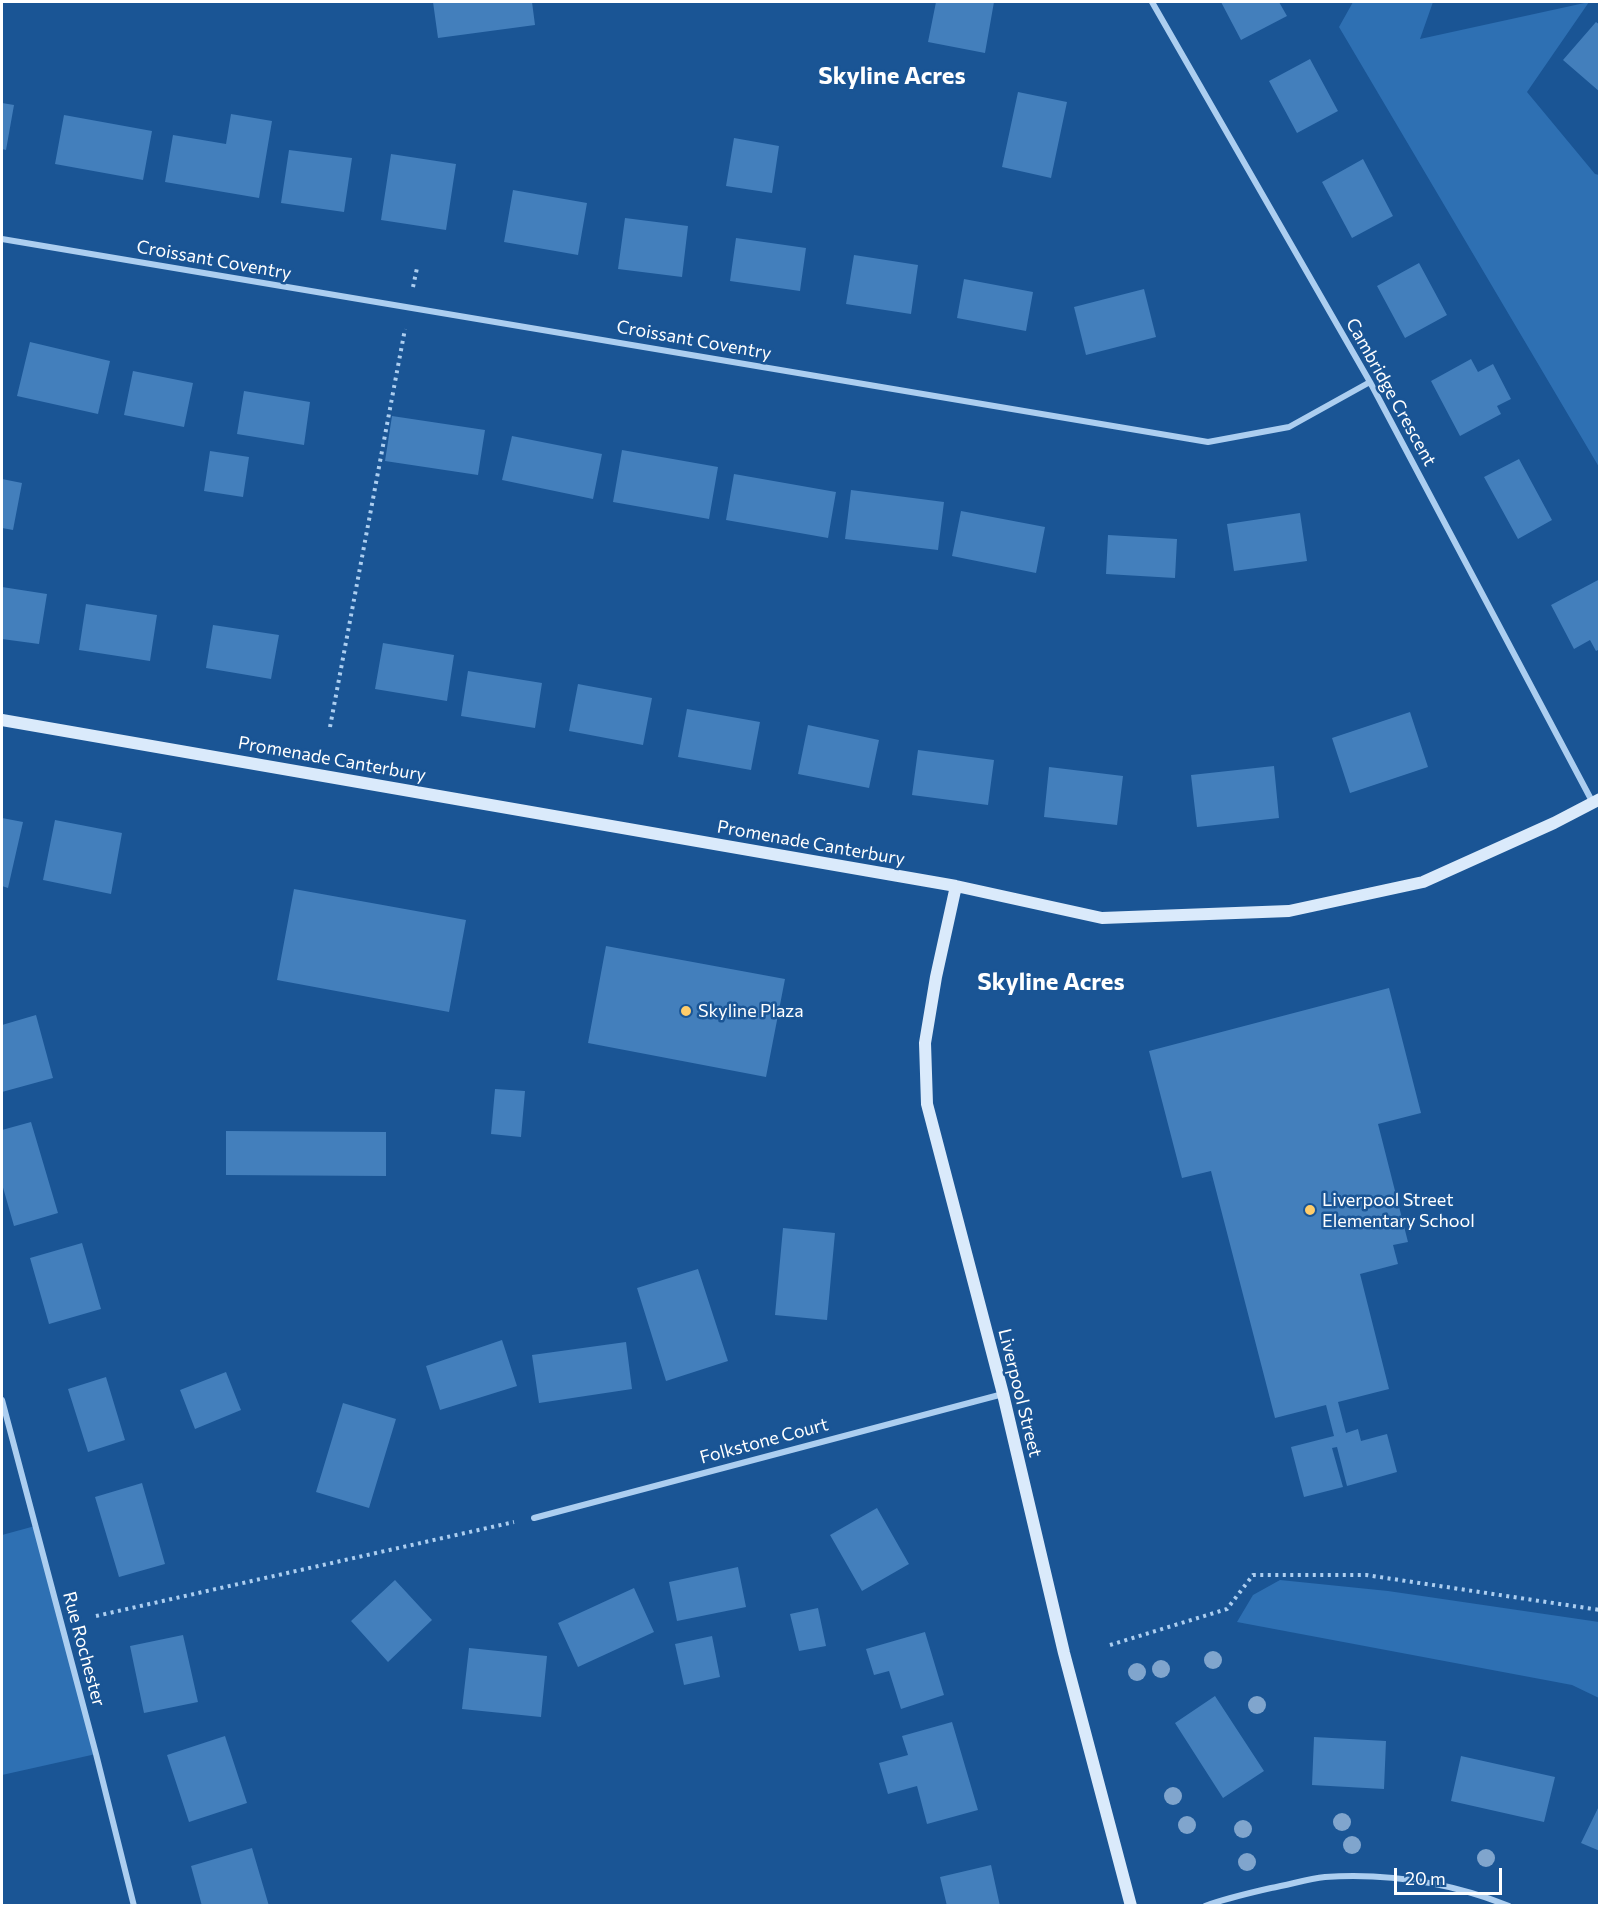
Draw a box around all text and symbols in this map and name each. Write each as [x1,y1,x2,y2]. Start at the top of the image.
district label: Skyline Acres [818,62,966,90]
street label: Croissant Coventry [135,236,293,284]
street label: Cambridge Crescent [1341,314,1441,470]
street label: Croissant Coventry [615,316,773,364]
street label: Promenade Canterbury [236,732,428,786]
street label: Promenade Canterbury [715,816,907,870]
district label: Skyline Acres [977,968,1125,996]
place label: Skyline Plaza [698,1000,804,1022]
marker: Skyline Plaza [679,1004,693,1018]
place label: Liverpool Street Elementary School [1322,1189,1475,1232]
marker: Liverpool Street Elementary School [1303,1203,1317,1217]
street label: Liverpool Street [994,1327,1046,1459]
street label: Folkstone Court [697,1413,831,1469]
street label: Rue Rochester [58,1589,110,1709]
scale bar [1397,1856,1505,1894]
text: 20 m [1405,1867,1446,1889]

